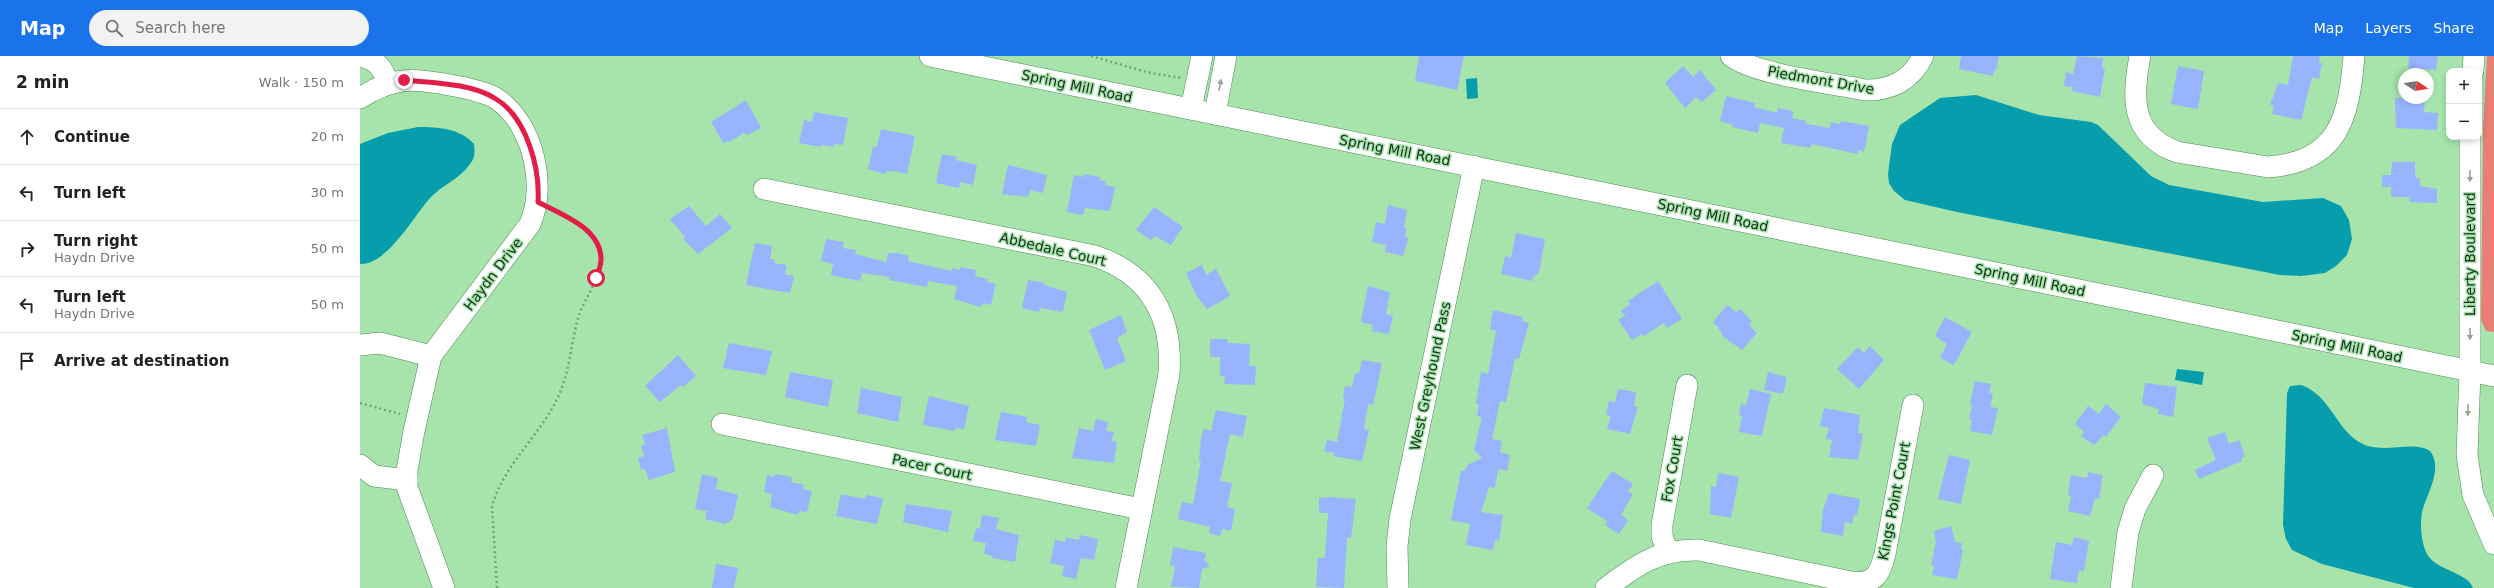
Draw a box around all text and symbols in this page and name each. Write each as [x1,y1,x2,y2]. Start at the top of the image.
search box [89,10,369,46]
text: Map [20,17,65,39]
icon: search [103,17,125,39]
text: Search here [135,19,225,37]
text: Map [2314,20,2343,36]
text: Layers [2365,20,2412,36]
text: Share [2434,20,2474,36]
street label: Piedmont Drive [1766,63,1876,97]
street label: Spring Mill Road [1020,66,1134,106]
north arrow [2398,68,2434,104]
map controls [2446,68,2482,140]
button: + [2446,68,2482,104]
route end [395,71,413,89]
text: 2 min [16,72,69,92]
text: Walk · 150 m [259,75,344,90]
one-way arrow [1218,79,1224,91]
button: − [2446,104,2482,140]
icon: ahead [16,126,38,148]
text: Continue [54,128,130,146]
text: 20 m [311,129,344,144]
street label: Spring Mill Road [1338,131,1452,169]
one-way arrow [2467,170,2473,183]
icon: left [16,182,38,204]
text: Turn left [54,184,126,202]
text: 30 m [311,185,344,200]
street label: Liberty Boulevard [2462,192,2478,316]
street label: Spring Mill Road [1656,195,1770,235]
street label: Abbedale Court [998,229,1108,269]
text: Turn right [54,232,138,250]
street label: Haydn Drive [460,234,526,314]
icon: right [16,238,38,260]
text: 50 m [311,241,344,256]
text: Haydn Drive [54,250,135,265]
street label: Spring Mill Road [1973,260,2087,300]
route start [587,269,605,287]
text: Turn left [54,288,126,306]
icon: left [16,294,38,316]
text: 50 m [311,297,344,312]
street label: West Greyhound Pass [1406,300,1454,452]
text: Haydn Drive [54,306,135,321]
street label: Spring Mill Road [2290,326,2404,366]
one-way arrow [2467,328,2473,341]
icon: arrive [16,350,38,372]
text: Arrive at destination [54,352,229,370]
one-way arrow [2465,404,2472,416]
street label: Fox Court [1658,434,1686,503]
street label: Kings Point Court [1875,440,1913,562]
street label: Pacer Court [891,451,974,483]

